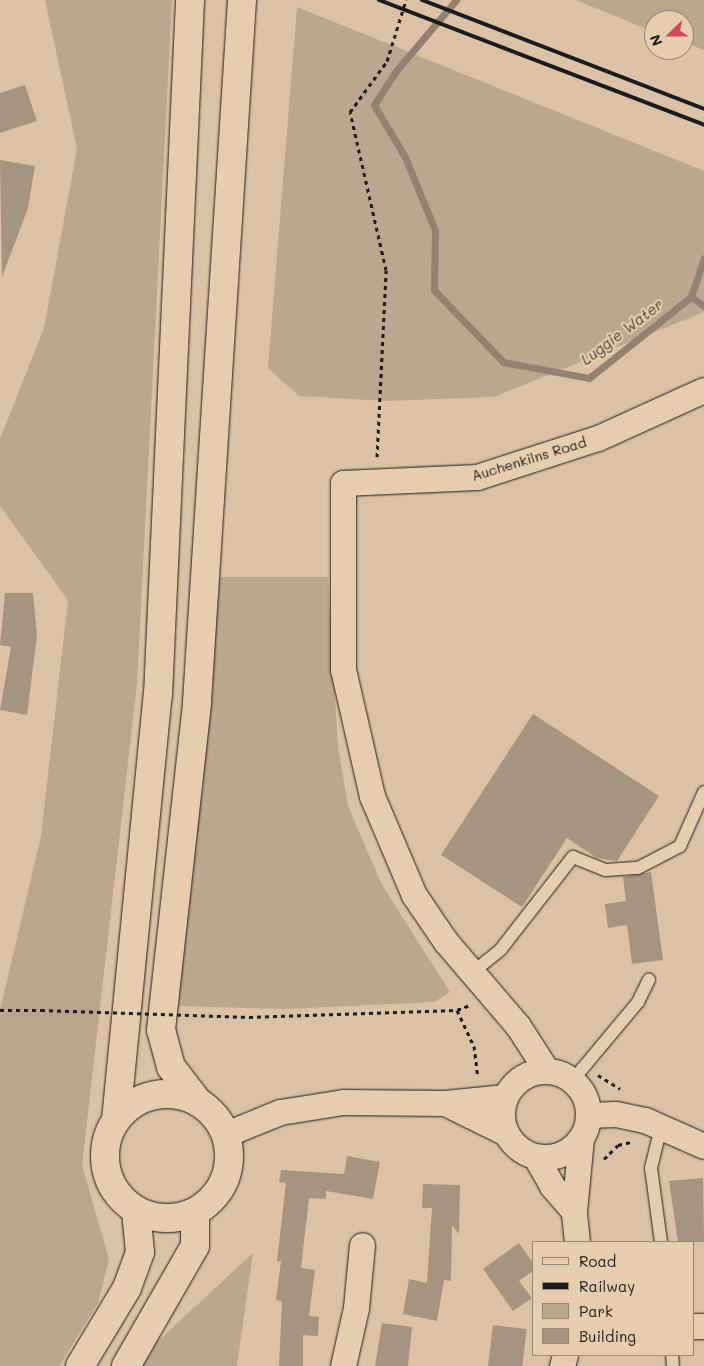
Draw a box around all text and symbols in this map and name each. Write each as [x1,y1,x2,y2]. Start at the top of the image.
north arrow [644,10,694,60]
text: N [645,32,666,49]
water label: Luggie Water [577,295,667,369]
street label: Auchenkilns Road [470,434,588,484]
legend [532,1241,694,1356]
text: Road [579,1251,616,1271]
text: Railway [579,1276,635,1296]
text: Park [579,1301,613,1321]
text: Building [579,1326,636,1346]

